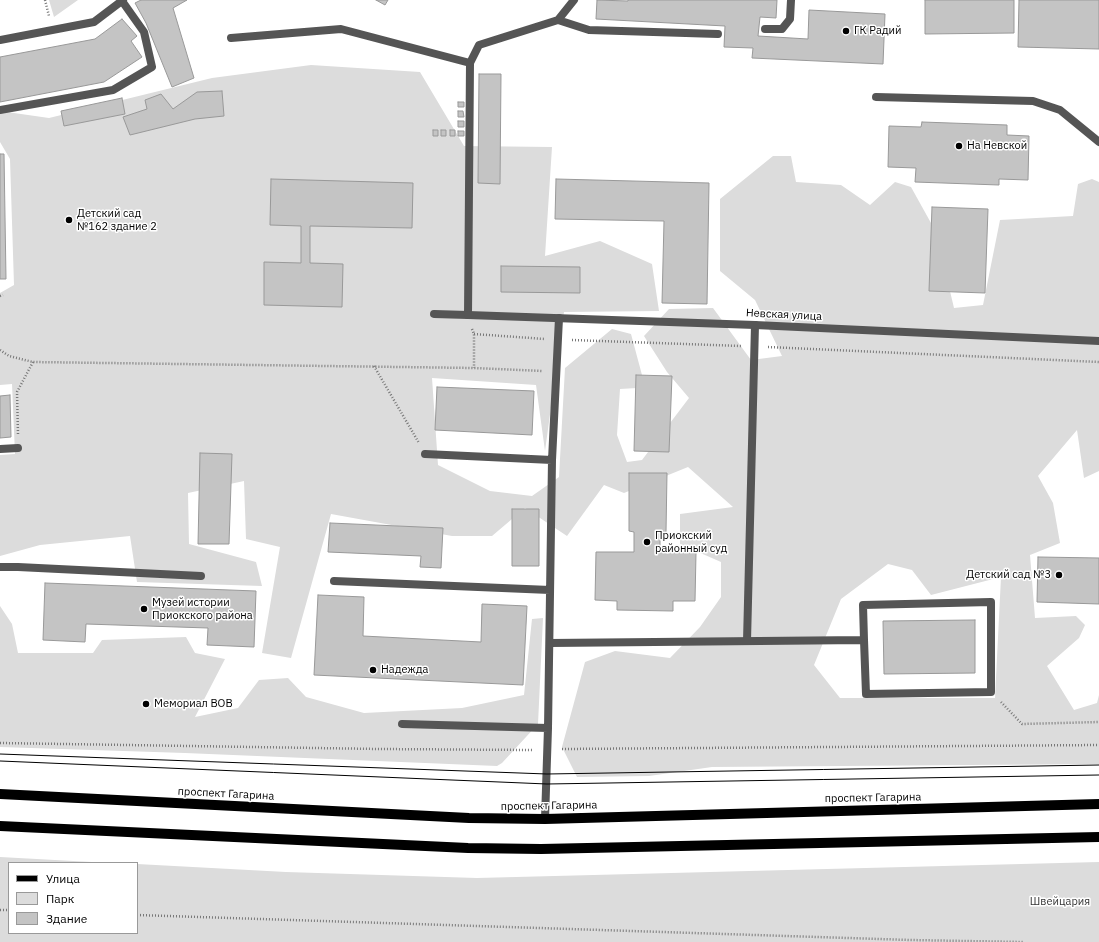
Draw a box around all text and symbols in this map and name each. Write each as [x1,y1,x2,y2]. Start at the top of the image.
place label: ГК Радий [854,24,902,38]
marker: ГК Радий [841,26,851,36]
place label: На Невской [967,139,1027,153]
marker: На Невской [954,141,964,151]
place label: Детский сад №162 здание 2 [77,207,157,233]
marker: Детский сад №162 здание 2 [64,215,74,225]
street label: Невская улица [746,306,822,324]
place label: Приокский районный суд [655,529,727,555]
marker: Приокский районный суд [642,537,652,547]
place label: Детский сад №3 [966,568,1051,582]
marker: Детский сад №3 [1054,570,1064,580]
place label: Музей истории Приокского района [152,596,253,622]
marker: Музей истории Приокского района [139,604,149,614]
place label: Надежда [381,663,428,677]
marker: Надежда [368,665,378,675]
place label: Мемориал ВОВ [154,697,233,711]
marker: Мемориал ВОВ [141,699,151,709]
street label: проспект Гагарина [177,785,275,803]
street label: проспект Гагарина [825,791,921,805]
street label: проспект Гагарина [501,799,597,813]
legend [8,862,138,934]
text: Улица [46,871,80,886]
text: Парк [46,891,74,906]
park label: Швейцария [1030,895,1090,909]
text: Здание [46,911,87,926]

